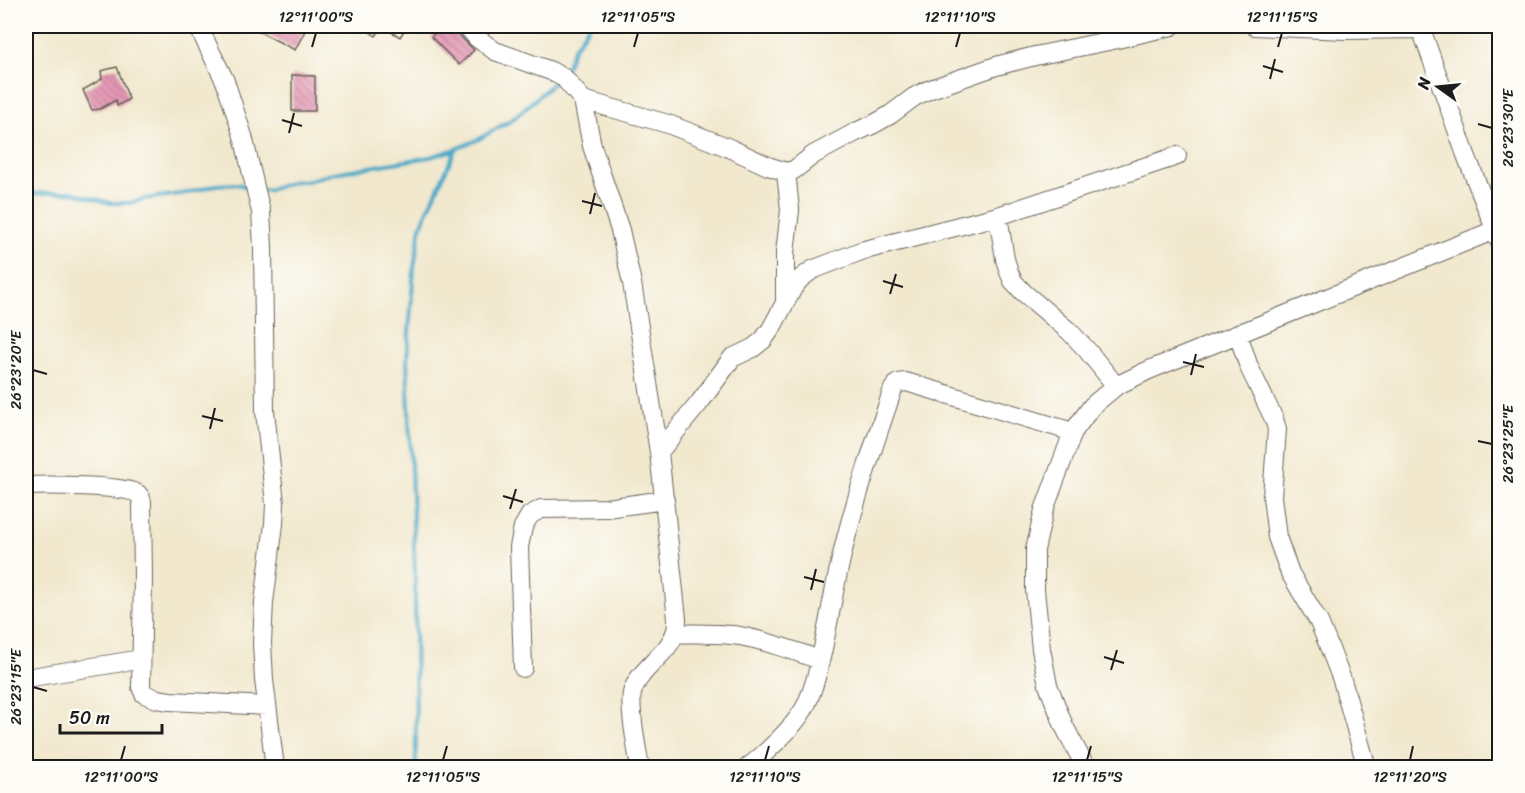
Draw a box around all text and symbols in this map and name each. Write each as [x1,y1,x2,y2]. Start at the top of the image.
text: 12°11'00"S [279,4,354,30]
text: 12°11'05"S [601,4,676,30]
text: 12°11'10"S [924,4,996,30]
text: 12°11'15"S [1246,4,1318,30]
north arrow [1408,57,1468,117]
text: N [1408,73,1440,93]
text: 26°23'30"E [1495,87,1521,167]
text: 26°23'20"E [3,329,29,409]
text: 26°23'25"E [1495,403,1521,483]
text: 26°23'15"E [3,647,29,725]
scale bar [60,697,162,735]
text: 50 m [69,702,110,734]
text: 12°11'00"S [84,764,159,790]
text: 12°11'05"S [406,764,481,790]
text: 12°11'10"S [729,764,801,790]
text: 12°11'15"S [1051,764,1123,790]
text: 12°11'20"S [1373,764,1447,790]

